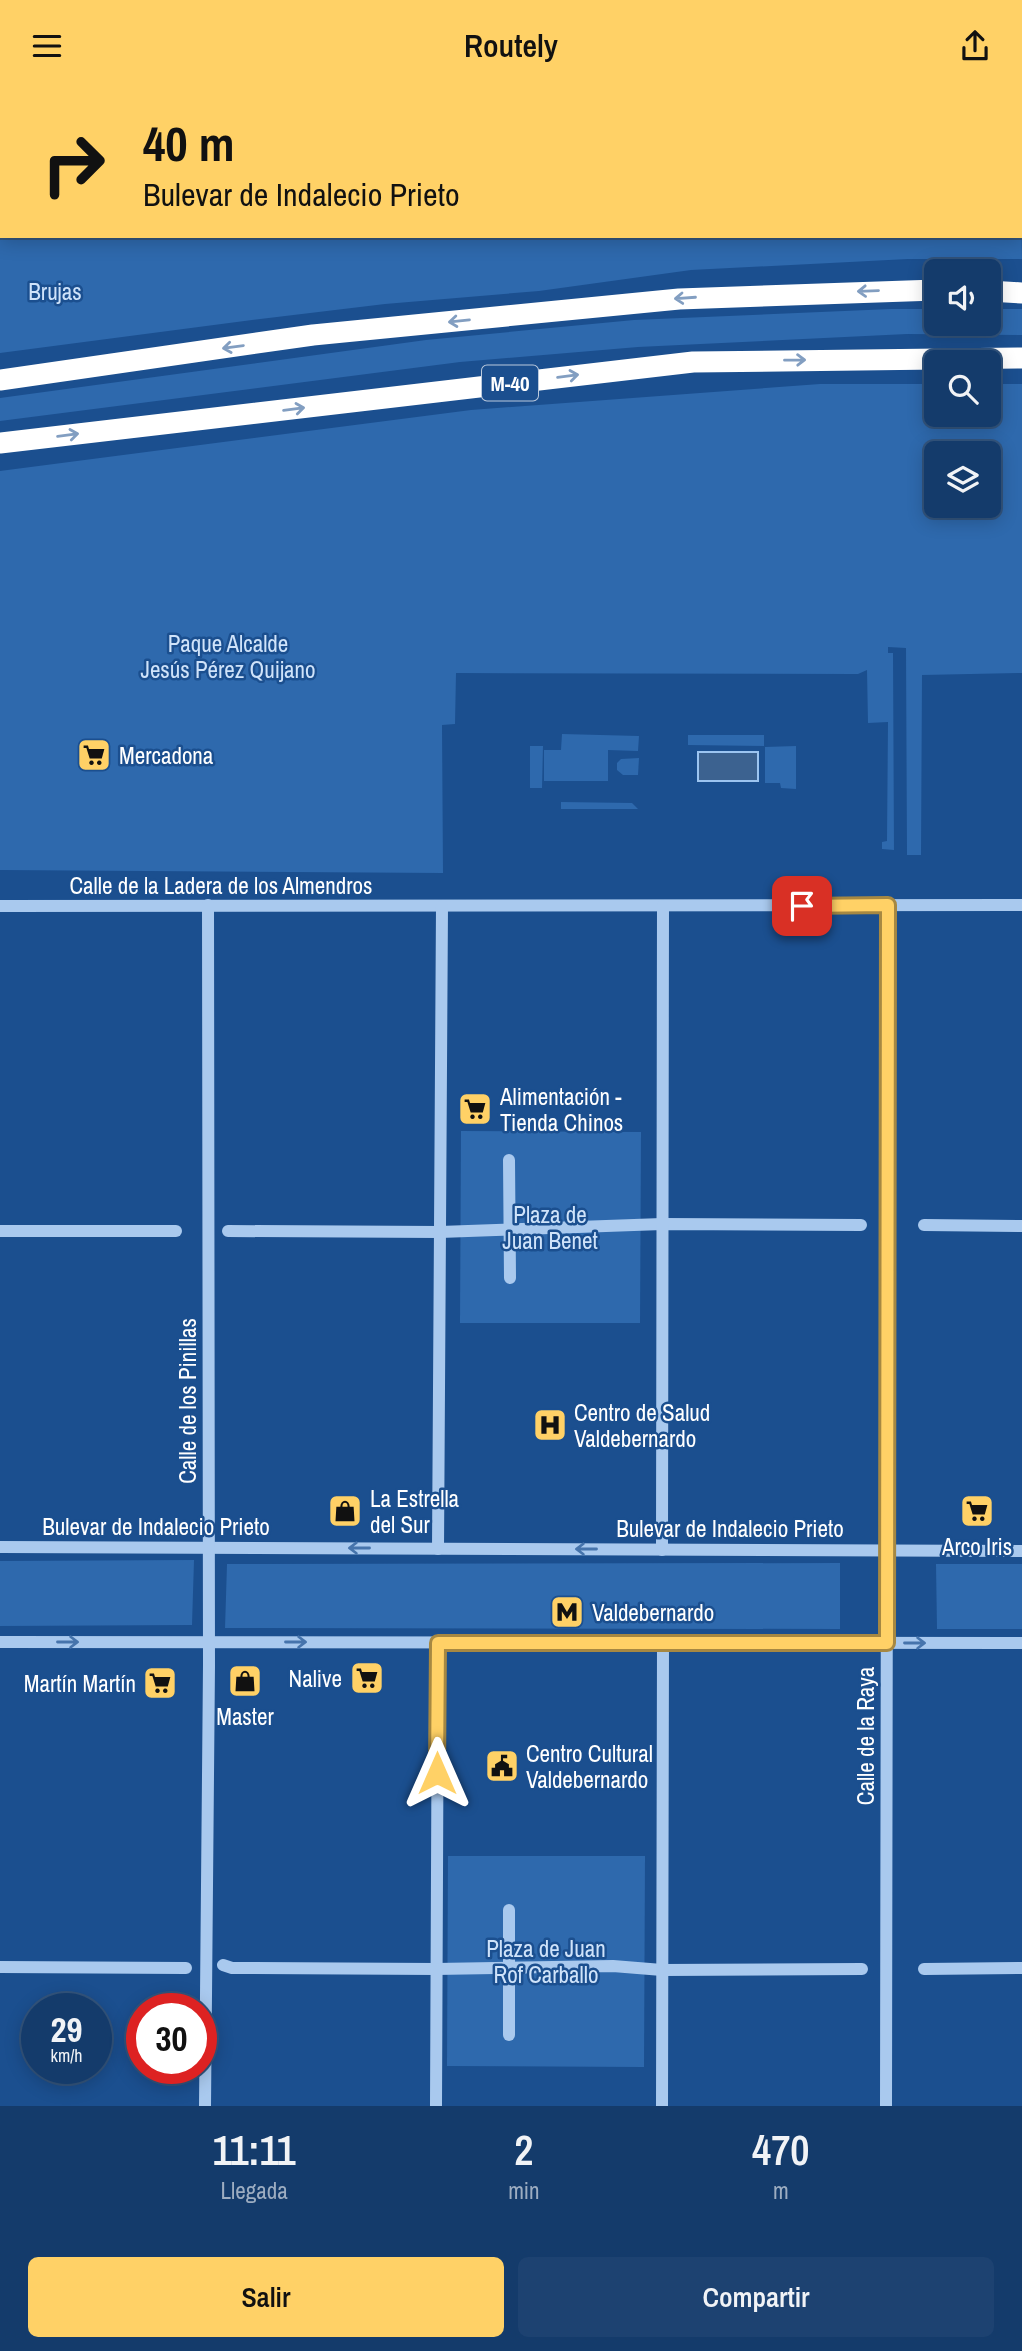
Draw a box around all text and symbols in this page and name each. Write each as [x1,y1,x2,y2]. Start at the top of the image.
text: Routely [464,24,558,67]
icon: menu [28,27,66,65]
icon: share [956,27,994,65]
text: 40 m [143,110,235,176]
icon: right [28,119,119,210]
text: Bulevar de Indalecio Prieto [143,173,460,216]
map controls [924,259,1001,518]
button: sound [924,259,1001,336]
park label: Brujas [28,276,82,307]
one-way arrow [857,284,880,297]
one-way arrow [674,292,697,305]
one-way arrow [448,314,471,327]
one-way arrow [222,340,245,353]
button: search [924,350,1001,427]
one-way arrow [783,354,806,367]
road number: M-40 [482,365,538,401]
one-way arrow [557,370,579,383]
one-way arrow [282,402,305,415]
one-way arrow [56,428,79,441]
button: layers [924,441,1001,518]
park label: Paque Alcalde Jesús Pérez Quijano [140,628,316,685]
supermarket icon: Mercadona [75,736,113,774]
place label: Mercadona [119,740,214,771]
street label: Calle de la Ladera de los Almendros [70,870,372,901]
pin [772,876,832,936]
icon: arrive [783,887,821,925]
place label: Alimentación - Tienda Chinos [499,1081,623,1138]
supermarket icon: Alimentación - Tienda Chinos [456,1090,494,1128]
park label: Plaza de Juan Benet [502,1199,598,1256]
street label: Calle de los Pinillas [172,1318,203,1484]
place label: Centro de Salud Valdebernardo [574,1397,710,1454]
hospital icon: Centro de Salud Valdebernardo [531,1406,569,1444]
place label: La Estrella del Sur [370,1483,460,1540]
shop icon: La Estrella del Sur [326,1492,364,1530]
supermarket icon: Arco Iris [958,1492,996,1530]
street label: Bulevar de Indalecio Prieto [42,1511,270,1542]
street label: Bulevar de Indalecio Prieto [616,1513,844,1544]
place label: Arco Iris [941,1531,1012,1562]
one-way arrow [348,1541,371,1555]
one-way arrow [575,1542,598,1556]
metro station icon: Valdebernardo [548,1593,586,1631]
place label: Valdebernardo [592,1597,714,1628]
one-way arrow [56,1635,79,1649]
one-way arrow [284,1635,307,1649]
one-way arrow [903,1636,926,1650]
supermarket icon: Nalive [348,1659,386,1697]
shop icon: Master [226,1662,264,1700]
place label: Nalive [289,1663,342,1694]
supermarket icon: Martín Martín [141,1664,179,1702]
street label: Calle de la Raya [850,1666,881,1805]
place label: Martín Martín [24,1668,136,1699]
place label: Master [216,1701,275,1732]
position arrow [400,1736,474,1810]
place label: Centro Cultural Valdebernardo [526,1738,653,1795]
public building icon: Centro Cultural Valdebernardo [483,1747,521,1785]
park label: Plaza de Juan Rof Carballo [486,1933,606,1990]
speed limit sign: 30 [126,1993,217,2084]
text: 29 [51,2006,82,2053]
text: km/h [51,2043,83,2068]
text: 11:11 [212,2122,296,2178]
text: 2 [514,2122,533,2178]
text: 470 [752,2122,810,2178]
text: Llegada [221,2175,288,2206]
text: min [508,2175,540,2206]
text: m [773,2175,789,2206]
button: Salir [28,2257,504,2337]
button: Compartir [518,2257,994,2337]

